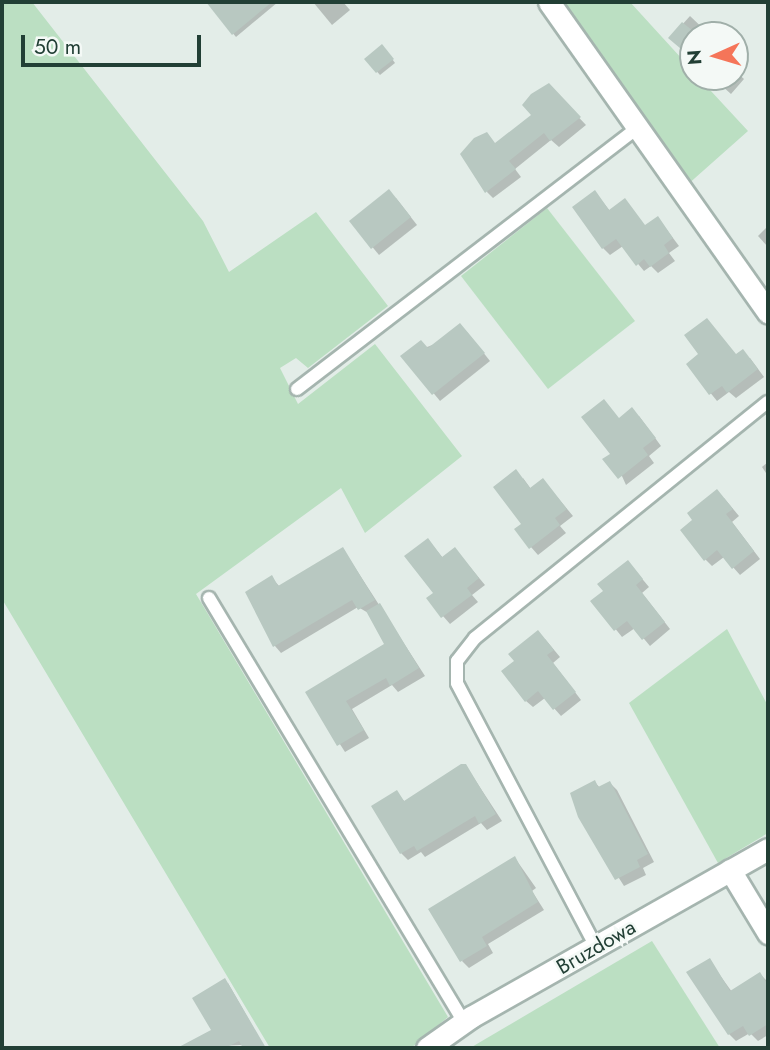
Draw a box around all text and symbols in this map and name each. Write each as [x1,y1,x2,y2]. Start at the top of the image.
scale bar [24,21,205,65]
north arrow [679,21,749,91]
text: 50 m [34,32,81,62]
text: N [681,49,709,66]
street label: Bruzdowa [552,914,640,980]

